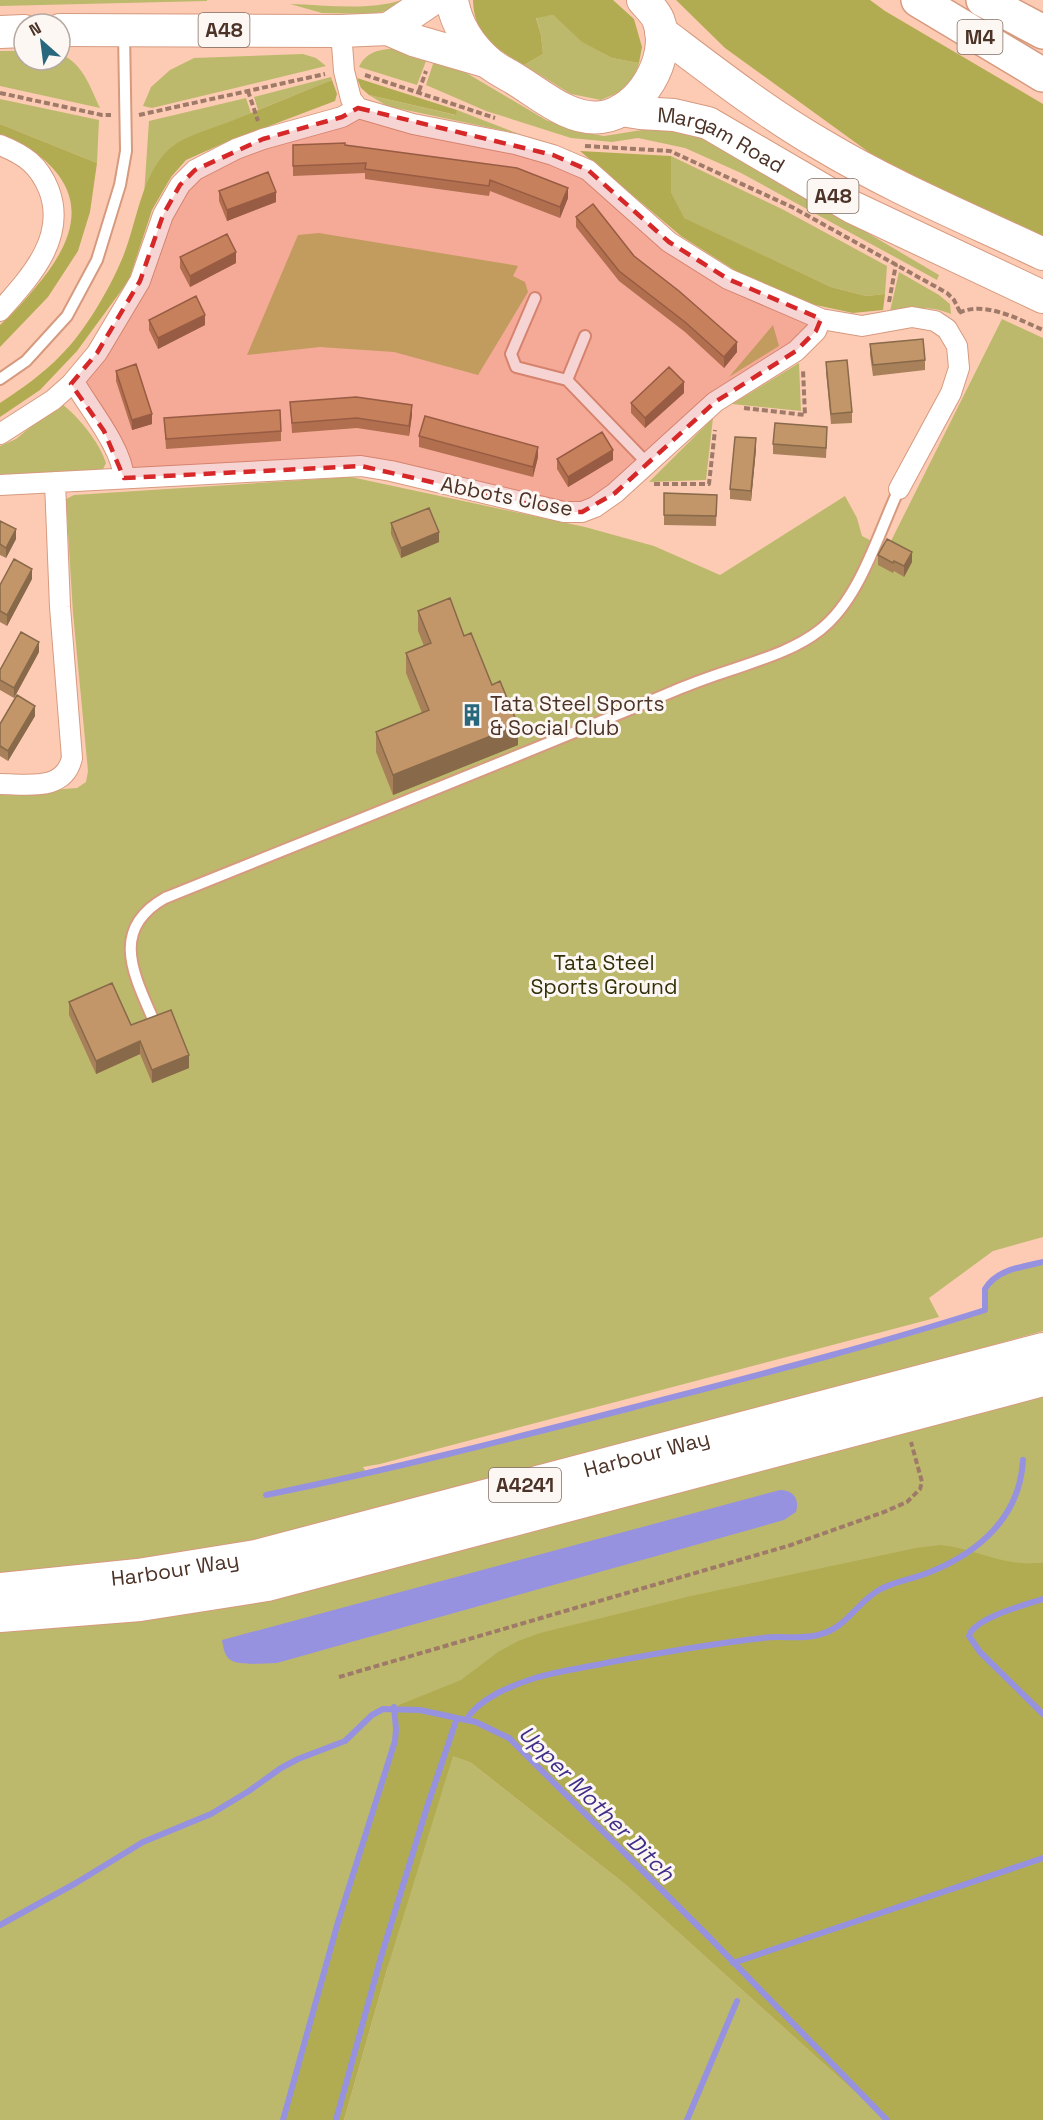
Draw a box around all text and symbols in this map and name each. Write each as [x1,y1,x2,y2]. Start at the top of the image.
north arrow [12,12,72,72]
road number: A48 [198,13,250,47]
text: N [26,17,45,41]
road number: M4 [958,20,1002,54]
street label: Margam Road [657,101,790,178]
road number: A48 [808,179,858,213]
street label: Abbots Close [439,470,575,522]
place label: Tata Steel Sports & Social Club [490,690,665,741]
building icon: Tata Steel Sports & Social Club [459,702,485,728]
park label: Tata Steel Sports Ground [530,949,678,1000]
street label: Harbour Way [581,1424,712,1483]
road number: A4241 [489,1468,561,1502]
street label: Harbour Way [109,1545,241,1591]
water label: Upper Mother Ditch [513,1719,681,1887]

